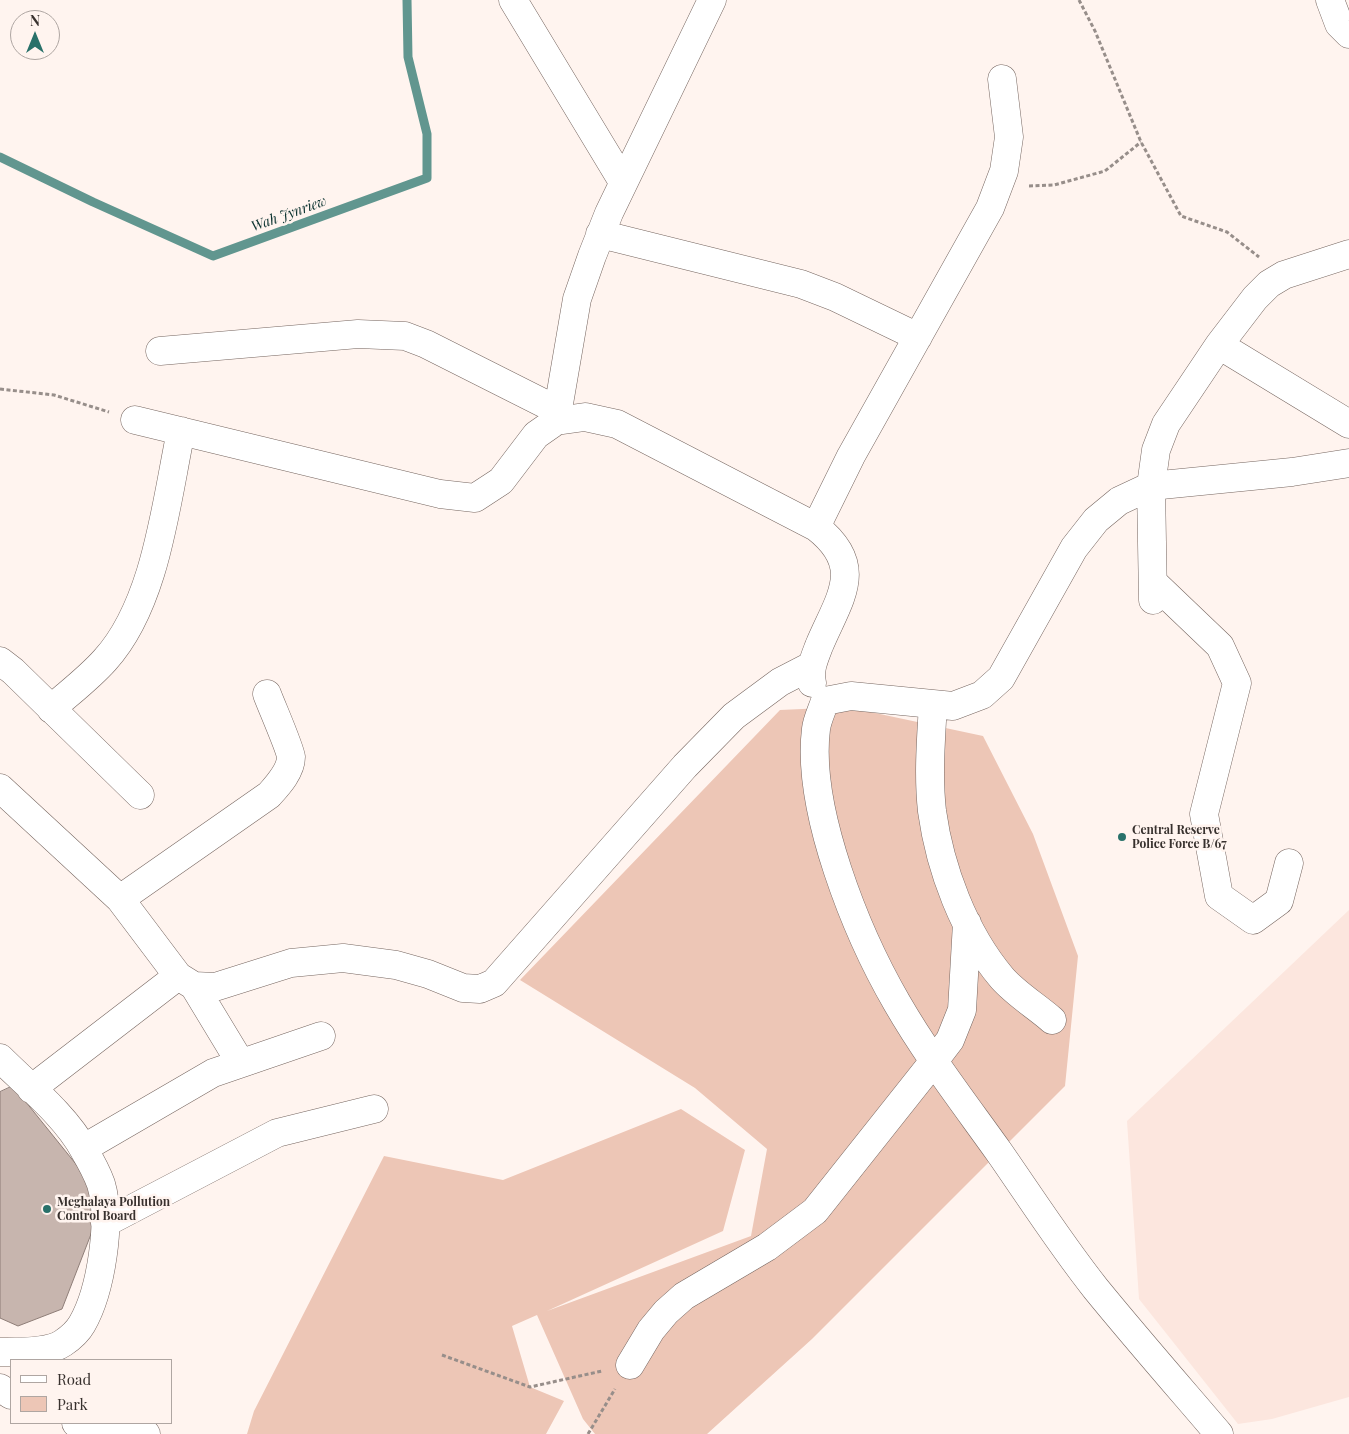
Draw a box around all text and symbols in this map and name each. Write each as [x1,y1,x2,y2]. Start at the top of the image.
north arrow [10,10,60,60]
text: N [30,11,40,30]
water label: Wah Jynriew [249,193,329,235]
place label: Central Reserve Police Force B/67 [1132,823,1227,851]
marker: Central Reserve Police Force B/67 [1116,831,1128,843]
place label: Meghalaya Pollution Control Board [57,1195,170,1223]
marker: Meghalaya Pollution Control Board [41,1203,53,1215]
legend [10,1359,172,1424]
text: Road [57,1369,91,1389]
text: Park [57,1394,88,1414]

